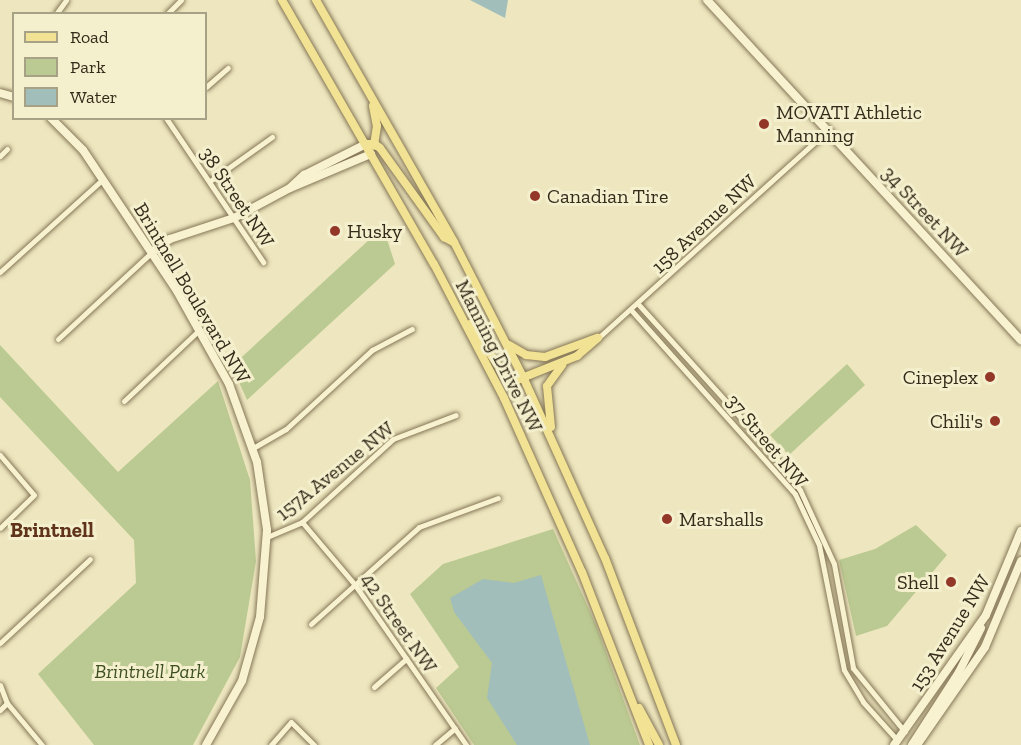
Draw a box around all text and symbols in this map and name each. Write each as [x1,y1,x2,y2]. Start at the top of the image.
legend [12,12,207,120]
text: Road [70,26,109,48]
text: Park [70,56,106,78]
text: Water [70,86,117,108]
place label: MOVATI Athletic Manning [776,100,923,147]
marker: MOVATI Athletic Manning [757,117,771,131]
street label: 38 Street NW [195,142,279,252]
street label: 34 Street NW [877,161,973,263]
street label: 158 Avenue NW [647,169,761,279]
place label: Canadian Tire [547,184,669,208]
marker: Canadian Tire [528,189,542,203]
street label: Brintnell Boulevard NW [129,198,255,388]
place label: Husky [347,219,402,243]
marker: Husky [328,224,342,238]
street label: Manning Drive NW [450,276,548,436]
place label: Cineplex [903,365,978,389]
marker: Cineplex [983,370,997,384]
street label: 37 Street NW [721,389,813,493]
place label: Chili's [930,409,983,433]
marker: Chili's [988,414,1002,428]
street label: 157A Avenue NW [271,416,399,526]
place label: Marshalls [679,507,764,531]
marker: Marshalls [660,512,674,526]
district label: Brintnell [10,517,94,543]
street label: 42 Street NW [356,568,442,678]
place label: Shell [897,570,939,594]
street label: 153 Avenue NW [904,570,996,696]
marker: Shell [944,575,958,589]
park label: Brintnell Park [95,659,205,683]

